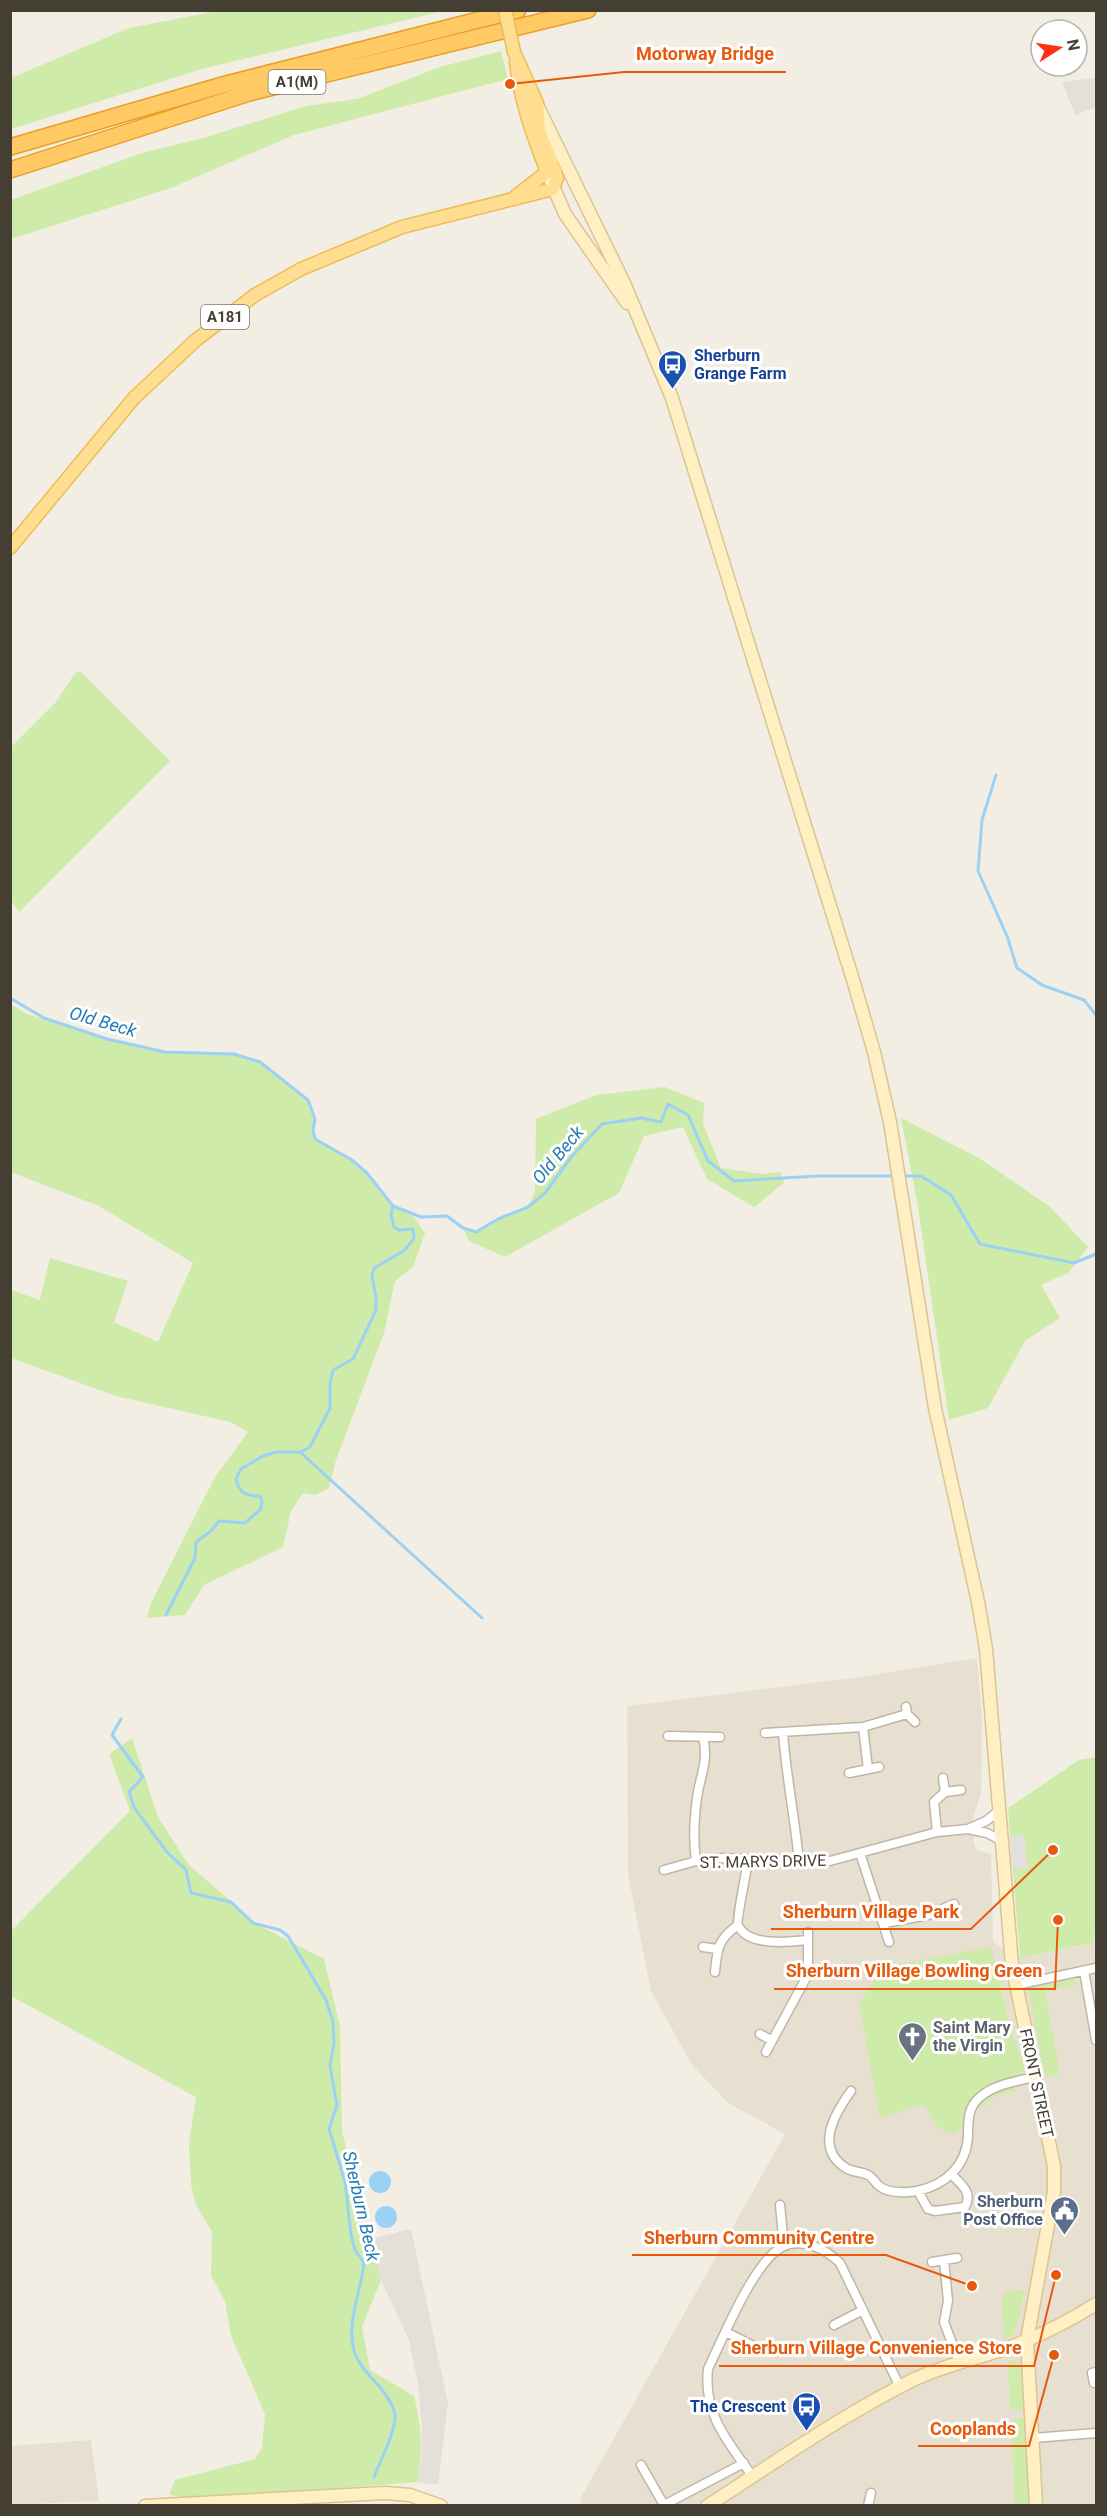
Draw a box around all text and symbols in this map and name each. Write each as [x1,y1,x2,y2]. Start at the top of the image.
north arrow [1029,18,1089,78]
callout: Motorway Bridge [624,36,786,72]
text: N [1063,37,1084,52]
text: Motorway Bridge [636,43,774,64]
road number: A1(M) [268,70,326,94]
road number: A181 [201,305,249,329]
place label: Sherburn Grange Farm [694,346,787,383]
bus stop icon: Sherburn Grange Farm [657,348,689,390]
water label: Old Beck [67,1002,140,1041]
water label: Old Beck [528,1121,588,1188]
street label: ST. MARYS DRIVE [700,1851,826,1872]
callout: Sherburn Village Park [771,1893,971,1929]
text: Sherburn Village Park [783,1901,960,1922]
callout: Sherburn Village Bowling Green [774,1953,1055,1989]
text: Sherburn Village Bowling Green [786,1960,1042,1981]
place label: Saint Mary the Virgin [933,2018,1012,2055]
church icon: Saint Mary the Virgin [896,2020,928,2062]
street label: FRONT STREET [1016,2027,1057,2140]
water label: Sherburn Beck [339,2149,385,2264]
place label: Sherburn Post Office [963,2192,1043,2229]
public building icon: Sherburn Post Office [1048,2194,1080,2236]
callout: Sherburn Community Centre [632,2219,886,2255]
text: Sherburn Community Centre [644,2227,874,2248]
callout: Sherburn Village Convenience Store [719,2330,1034,2366]
text: Sherburn Village Convenience Store [730,2337,1022,2358]
bus stop icon: The Crescent [791,2390,823,2432]
place label: The Crescent [690,2397,787,2416]
callout: Cooplands [918,2410,1029,2446]
text: Cooplands [930,2418,1016,2439]

